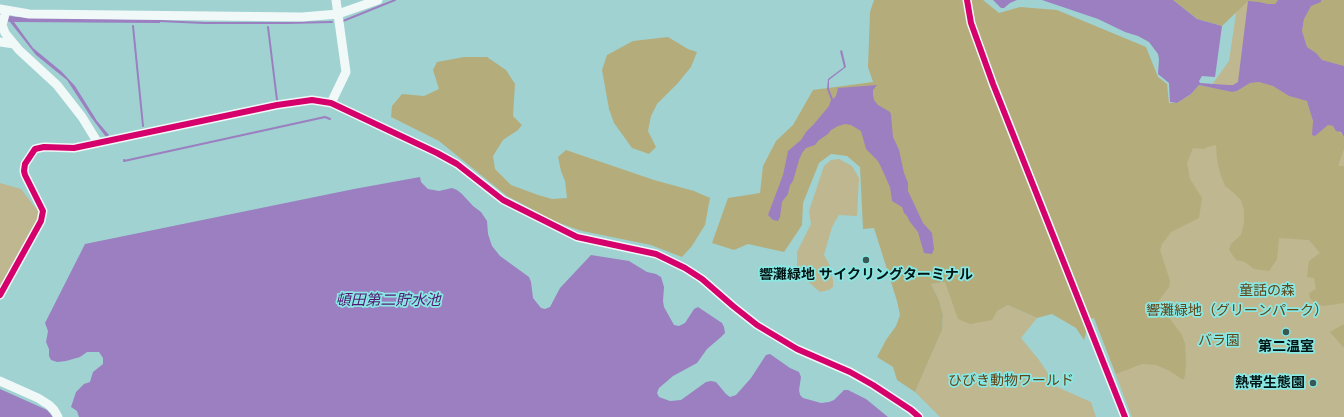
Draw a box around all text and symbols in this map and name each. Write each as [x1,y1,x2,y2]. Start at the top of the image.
marker: 響灘緑地 サイクリングターミナル [861,255,871,265]
place label: 響灘緑地 サイクリングターミナル [759,267,973,283]
park label: 童話の森 [1239,283,1295,299]
water label: 頓田第二貯水池 [336,292,440,310]
park label: 響灘緑地（グリーンパーク） [1146,303,1328,319]
marker: 第二温室 [1281,327,1291,337]
park label: バラ園 [1198,333,1240,349]
place label: 第二温室 [1258,339,1314,355]
park label: ひびき動物ワールド [948,373,1074,389]
place label: 熱帯生態園 [1235,375,1305,391]
marker: 熱帯生態園 [1308,378,1318,388]

